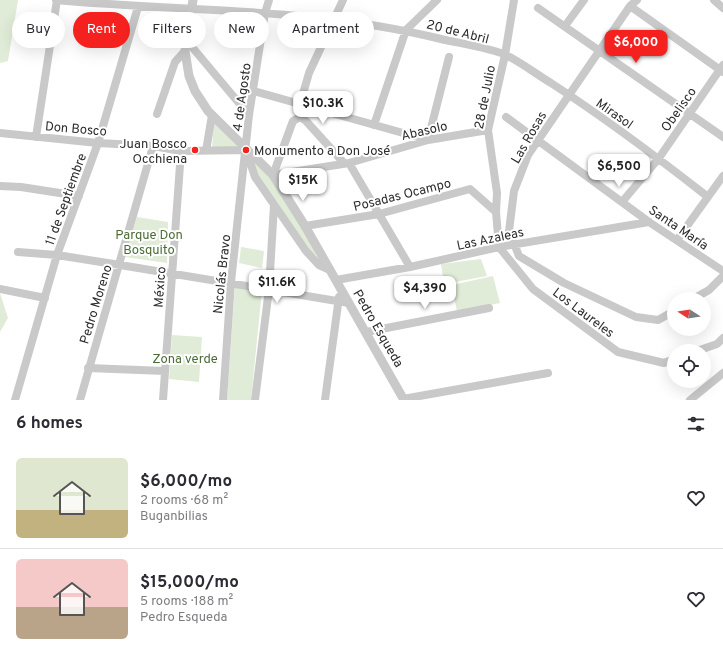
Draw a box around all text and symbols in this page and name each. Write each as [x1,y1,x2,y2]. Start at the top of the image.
chip: Buy [12,12,65,48]
chip: Rent [73,12,130,48]
chip: Filters [138,12,206,48]
chip: New [214,12,269,48]
chip: Apartment [277,12,374,48]
street label: 20 de Abril [425,17,490,48]
pin: $6,000 [603,30,669,64]
text: $6,000 [614,35,658,51]
street label: 4 de Agosto [230,62,256,133]
street label: 28 de Julio [472,64,500,131]
street label: Obelisco [659,85,701,135]
pin: $10.3K [290,91,356,125]
text: $10.3K [302,96,344,112]
street label: Mirasol [592,96,636,133]
street label: Las Rosas [508,109,551,167]
street label: Don Bosco [44,119,107,141]
street label: Abasolo [400,119,449,145]
place label: Juan Bosco Occhiena [120,137,187,168]
place label: Monumento a Don José [254,144,390,160]
marker: Juan Bosco Occhiena [190,145,200,155]
marker: Monumento a Don José [241,145,251,155]
street label: 11 de Septiembre [43,151,91,248]
pin: $6,500 [586,154,652,188]
text: $6,500 [597,159,641,175]
pin: $15K [279,168,327,202]
text: $15K [288,173,318,189]
street label: Posadas Ocampo [352,176,453,216]
street label: Santa María [645,203,711,255]
street label: Las Azaleas [455,225,525,255]
park label: Parque Don Bosquito [115,228,183,259]
street label: Nicolás Bravo [211,234,235,315]
street label: Pedro Moreno [77,263,117,346]
street label: México [152,266,170,308]
pin: $11.6K [244,270,310,304]
text: $11.6K [258,275,296,291]
pin: $4,390 [392,276,458,310]
text: $4,390 [403,281,447,297]
street label: Los Laureles [549,285,617,342]
street label: Pedro Esqueda [349,287,406,371]
north arrow [667,292,711,336]
map controls [667,292,711,388]
button: locate [667,344,711,388]
park label: Zona verde [152,352,218,368]
text: 6 homes [16,413,83,435]
icon: filters [685,413,707,435]
text: $6,000/mo [140,471,232,493]
icon: home [48,474,96,522]
icon: heart [685,487,707,509]
text: 2 rooms · 68 m² [140,493,228,509]
text: Buganbilias [140,509,208,525]
text: $15,000/mo [140,572,239,594]
icon: home [48,575,96,623]
icon: heart [685,588,707,610]
text: 5 rooms · 188 m² [140,594,233,610]
text: Pedro Esqueda [140,610,227,626]

